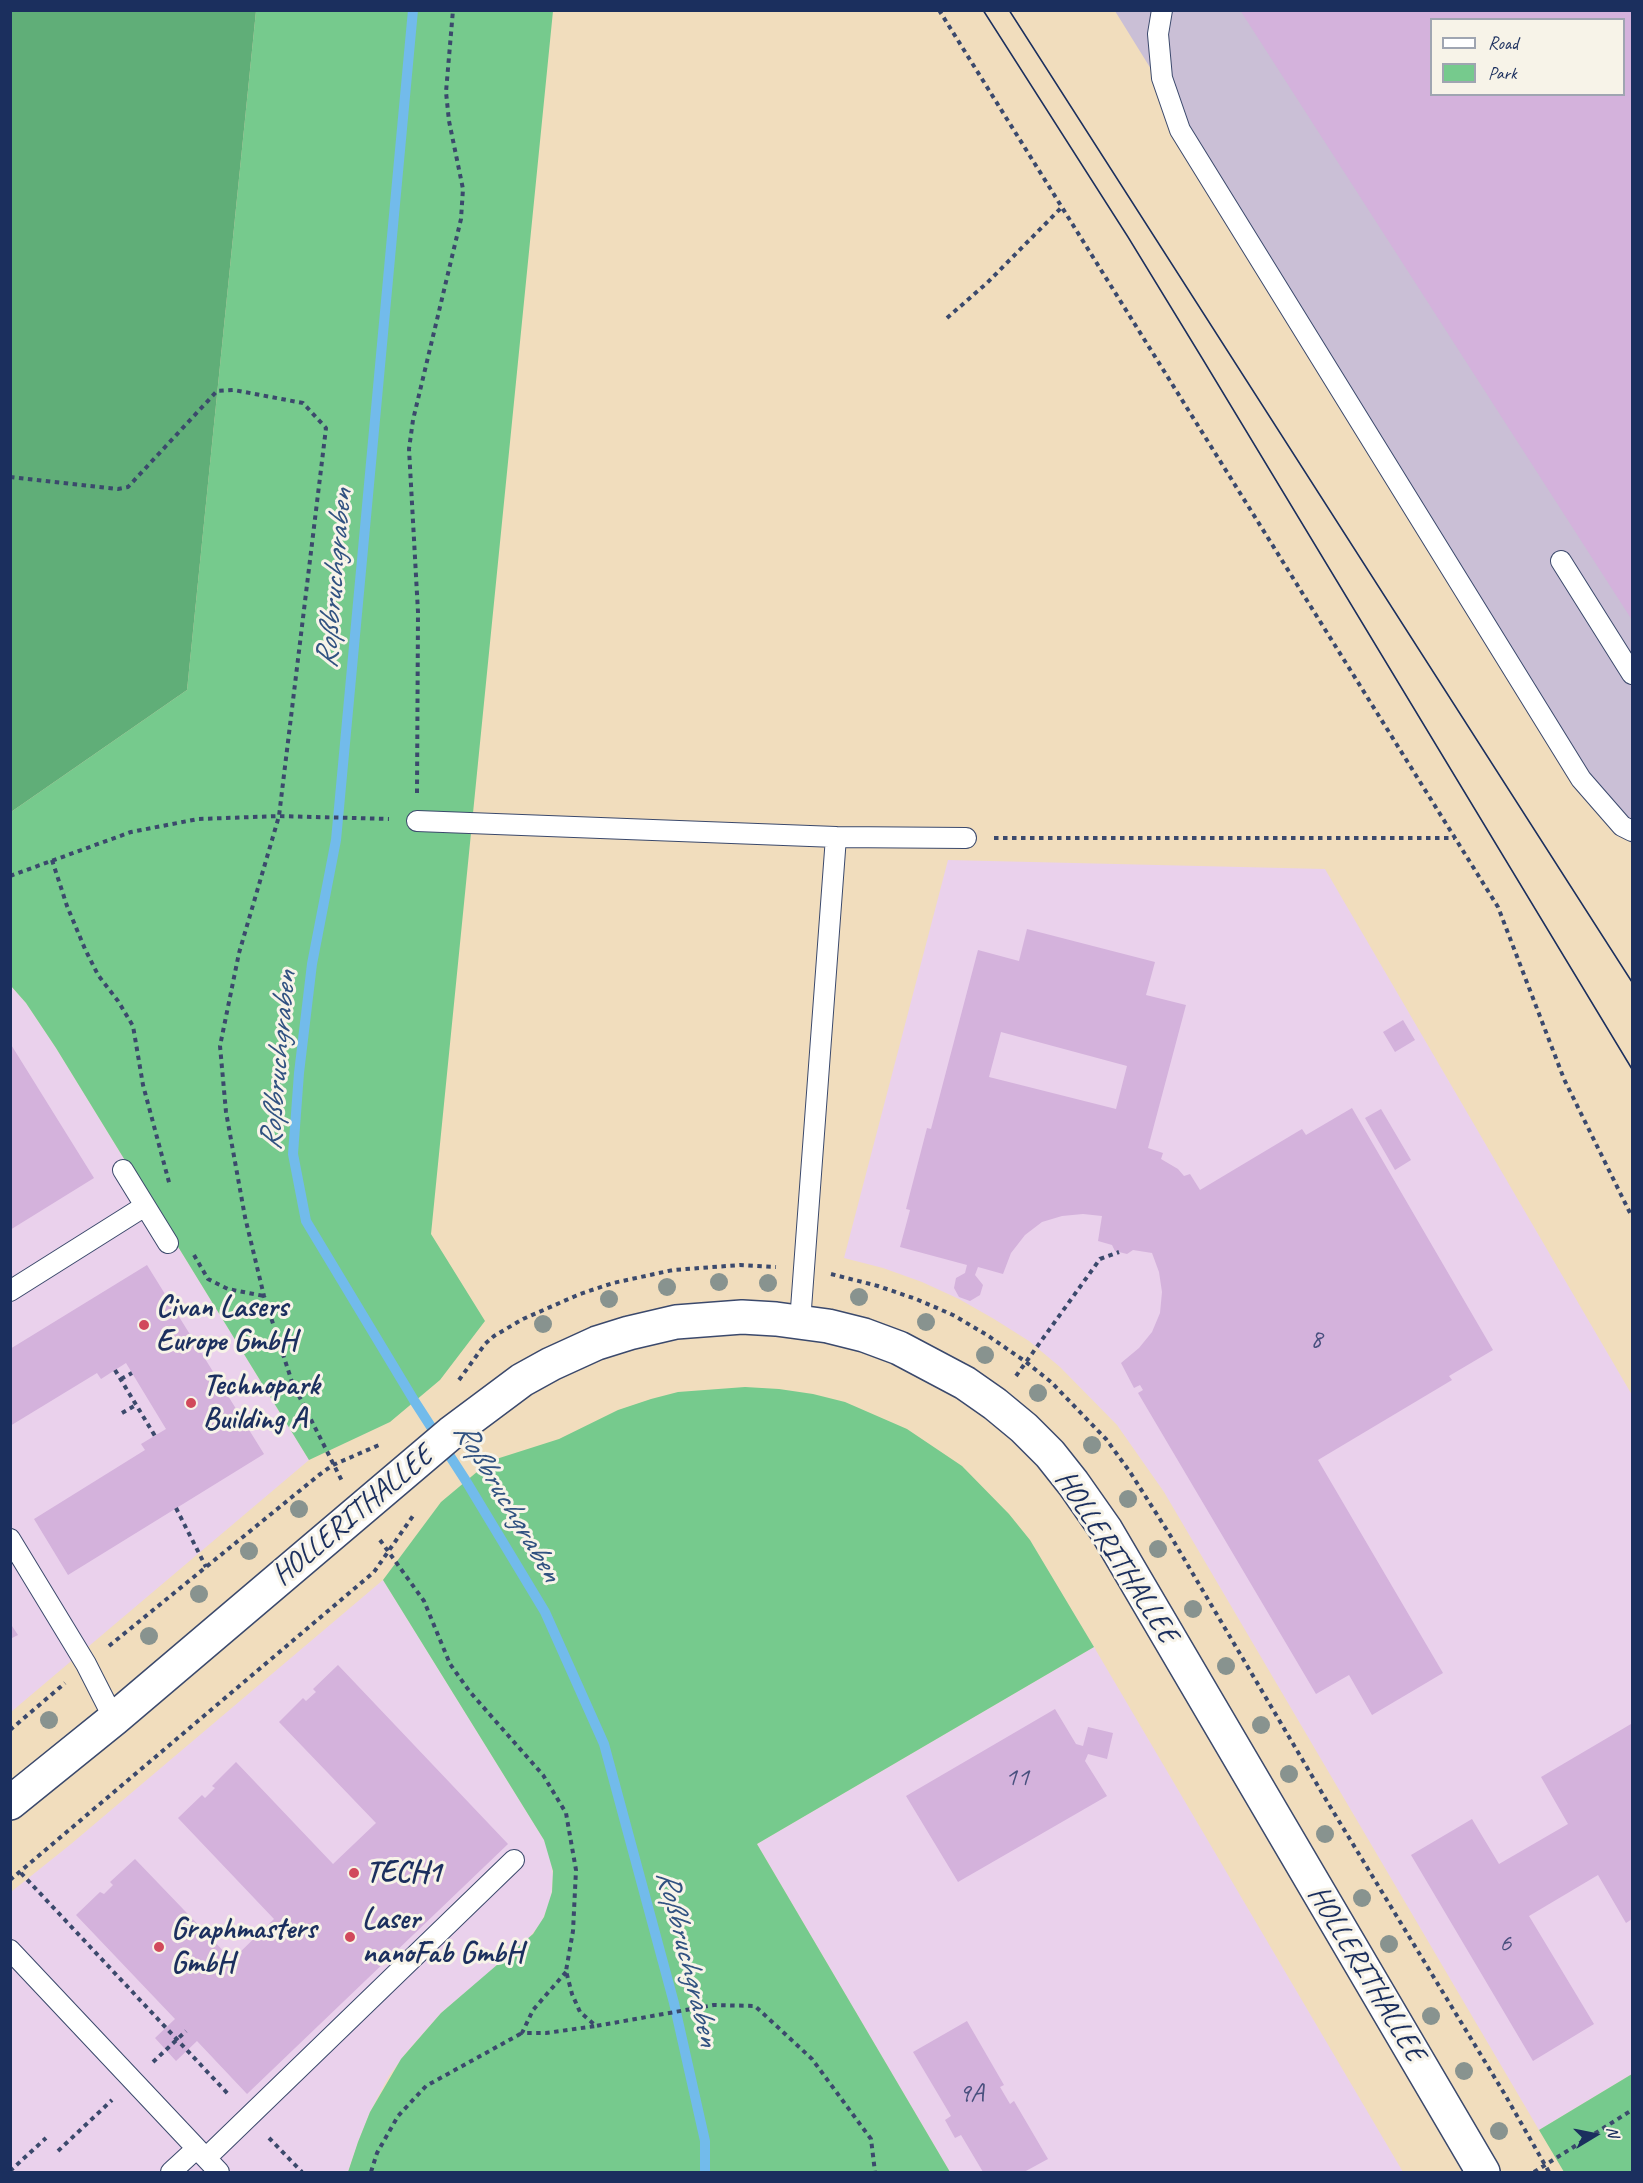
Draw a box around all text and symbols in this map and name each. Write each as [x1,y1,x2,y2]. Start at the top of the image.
legend [1430,18,1625,96]
text: Road [1488,32,1518,54]
text: Park [1488,62,1517,84]
water label: Roßbruchgraben [308,488,362,670]
water label: Roßbruchgraben [252,970,306,1152]
place label: Civan Lasers Europe GmbH [156,1290,296,1360]
marker: Civan Lasers Europe GmbH [137,1318,151,1332]
house number: 8 [1310,1324,1322,1356]
place label: Technopark Building A [203,1368,319,1438]
marker: Technopark Building A [184,1396,198,1410]
water label: Roßbruchgraben [444,1415,570,1589]
street label: HOLLERITHALLEE [265,1438,441,1594]
street label: HOLLERITHALLEE [1047,1464,1185,1650]
house number: 11 [1005,1762,1029,1794]
place label: TECH1 [366,1855,441,1891]
marker: TECH1 [347,1866,361,1880]
water label: Roßbruchgraben [647,1866,727,2050]
street label: HOLLERITHALLEE [1299,1879,1433,2069]
place label: Laser nanoFab GmbH [362,1902,523,1972]
place label: Graphmasters GmbH [171,1912,316,1982]
house number: 6 [1499,1928,1511,1960]
marker: Laser nanoFab GmbH [343,1930,357,1944]
marker: Graphmasters GmbH [152,1940,166,1954]
house number: 9A [958,2078,984,2110]
north arrow [1565,2105,1625,2165]
text: N [1602,2125,1623,2138]

